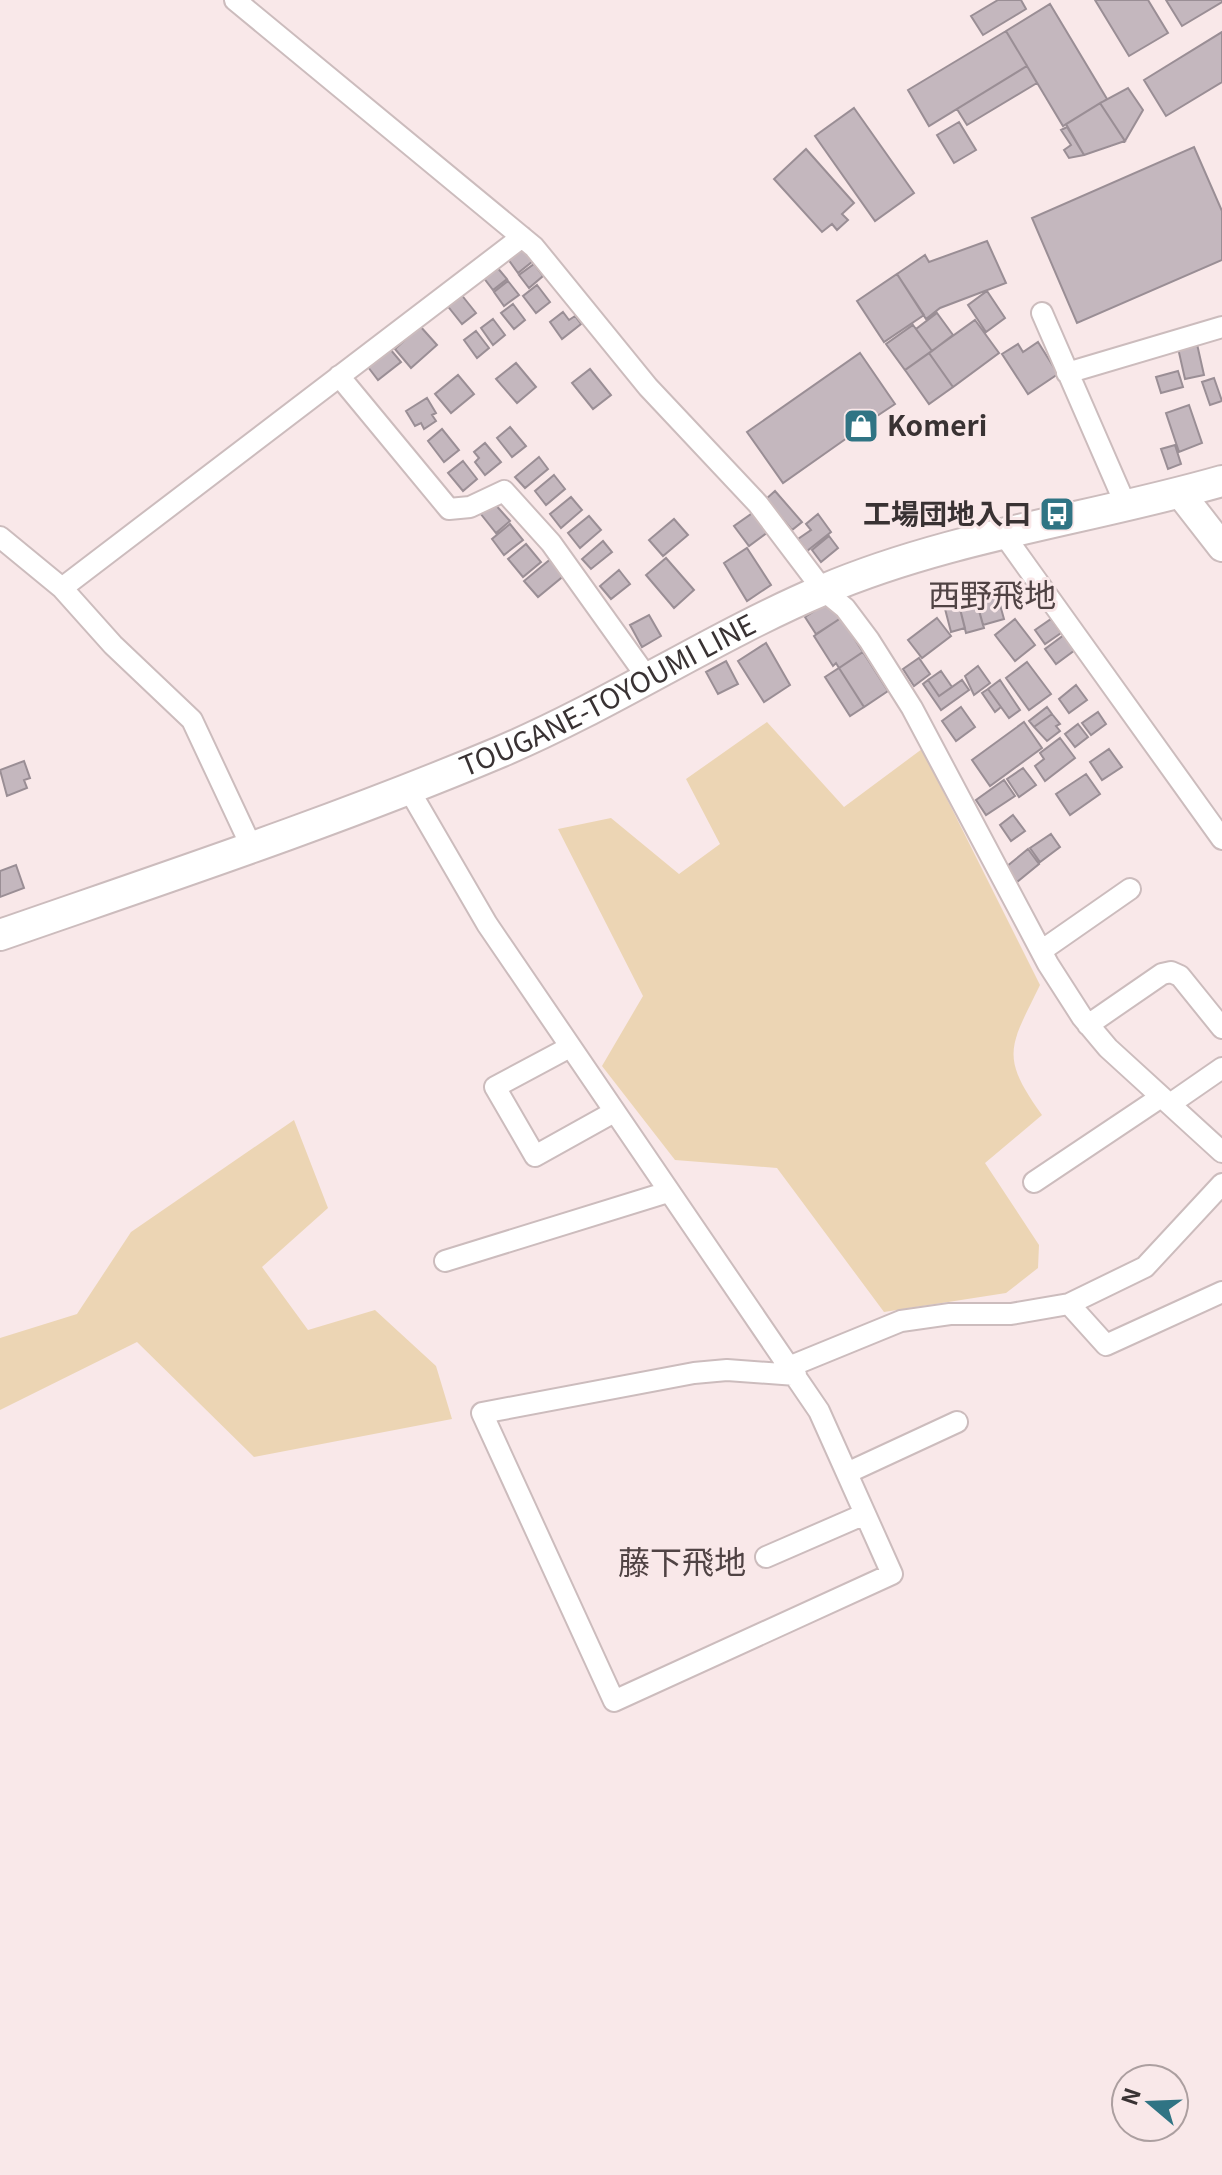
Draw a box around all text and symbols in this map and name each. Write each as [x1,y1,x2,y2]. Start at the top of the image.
place label: Komeri [887,404,987,444]
shop icon: Komeri [842,407,880,445]
place label: 工場団地入口 [863,492,1031,532]
bus stop icon: 工場団地入口 [1038,495,1076,533]
district label: 西野飛地 [928,570,1056,616]
street label: TOUGANE-TOYOUMI LINE [453,603,762,785]
district label: 藤下飛地 [618,1537,746,1583]
north arrow [1110,2063,1190,2143]
text: N [1111,2083,1147,2109]

